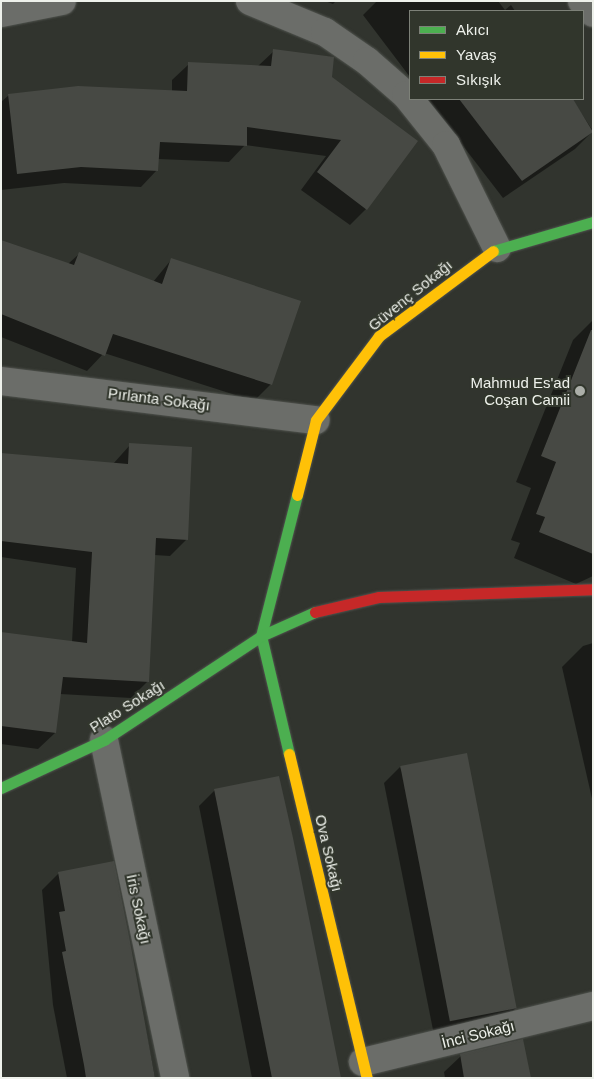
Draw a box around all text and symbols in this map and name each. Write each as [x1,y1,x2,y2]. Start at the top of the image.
legend [409,10,584,100]
text: Akıcı [456,21,489,38]
text: Yavaş [456,46,497,63]
text: Sıkışık [456,71,501,88]
street label: Güvenç Sokağı [364,256,456,334]
place label: Mahmud Es'ad Coşan Camii [470,373,570,408]
street label: Pırlanta Sokağı [107,384,211,414]
marker: Mahmud Es'ad Coşan Camii [574,385,586,397]
street label: Plato Sokağı [86,676,168,736]
street label: Ova Sokağı [311,813,347,893]
street label: İris Sokağı [123,872,155,946]
street label: İnci Sokağı [440,1016,516,1052]

